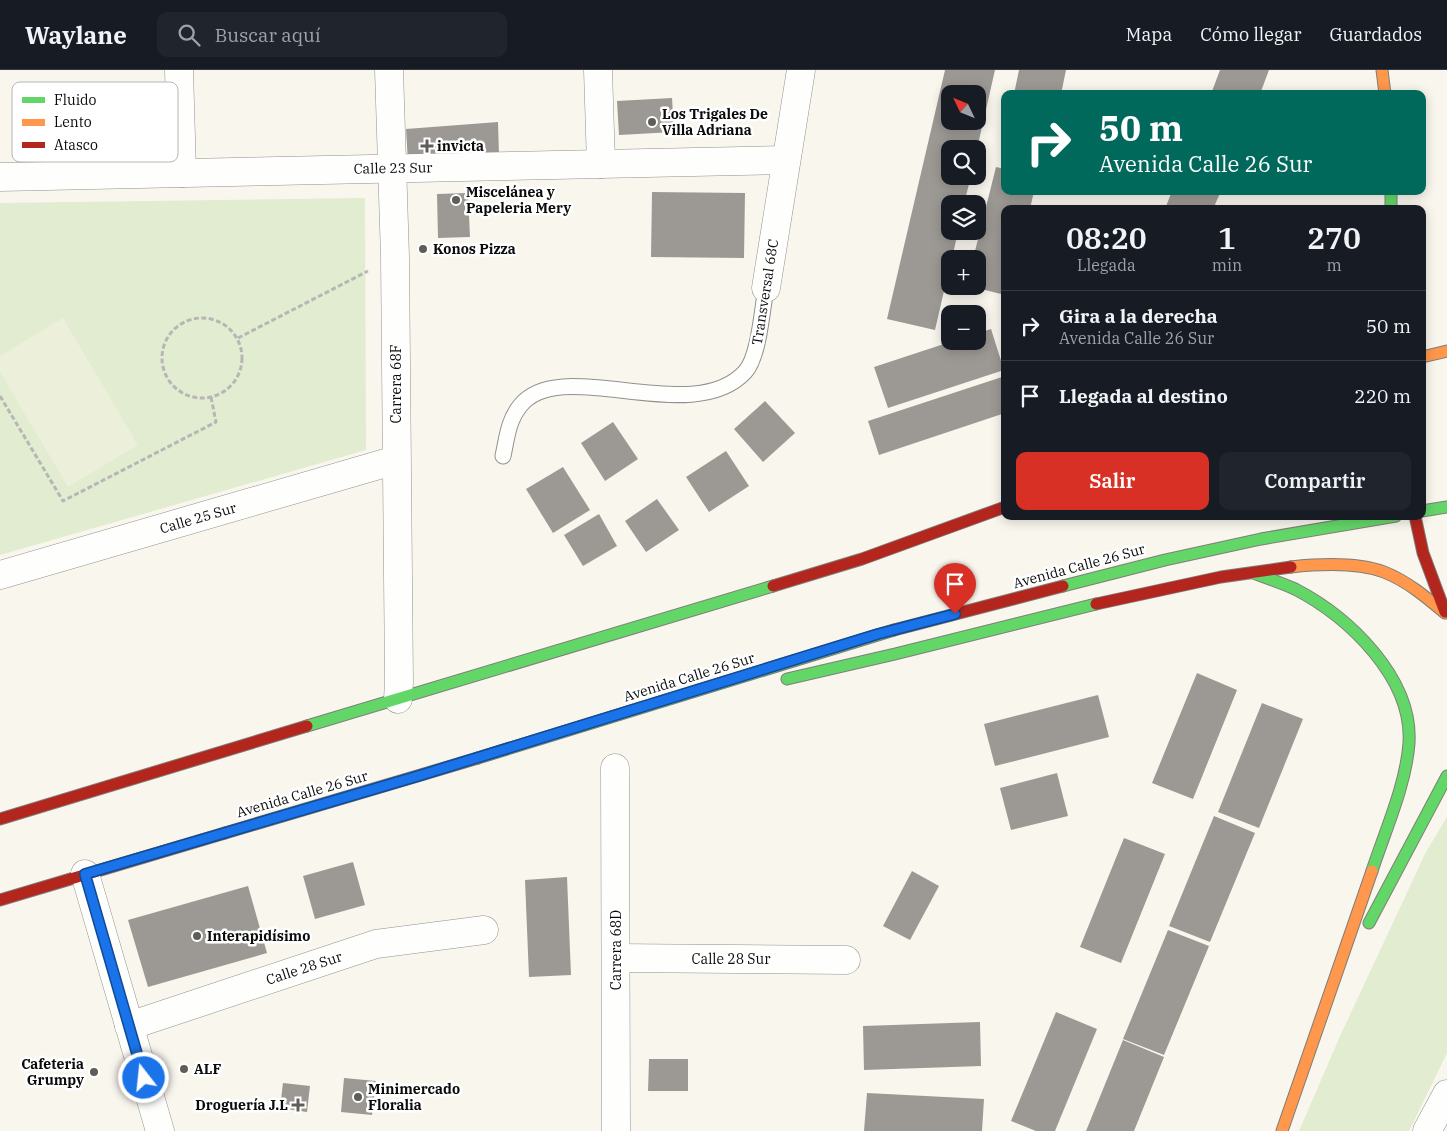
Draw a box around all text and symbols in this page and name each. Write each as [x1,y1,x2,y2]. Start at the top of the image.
search box [157,12,507,57]
text: Waylane [25,19,127,51]
icon: search [175,21,203,49]
text: Buscar aquí [215,23,321,47]
text: Mapa [1126,23,1172,46]
text: Cómo llegar [1200,23,1301,46]
text: Guardados [1329,23,1422,46]
legend [12,82,178,162]
north arrow [941,85,986,130]
map controls [941,85,986,350]
text: Fluido [54,91,97,109]
place label: Los Trigales De Villa Adriana [662,105,768,139]
text: 50 m [1099,105,1183,151]
icon: right [1016,110,1081,175]
text: Lento [54,113,92,131]
marker: Los Trigales De Villa Adriana [646,116,658,128]
text: Atasco [54,136,98,154]
place label: invicta [437,137,484,155]
marker: invicta [421,140,433,152]
button: search [941,140,986,185]
text: Avenida Calle 26 Sur [1099,149,1312,178]
street label: Calle 23 Sur [353,158,433,178]
place label: Miscelánea y Papeleria Mery [466,183,571,217]
marker: Miscelánea y Papeleria Mery [450,194,462,206]
button: layers [941,195,986,240]
text: 08:20 [1066,218,1147,257]
text: 1 [1218,218,1236,257]
text: 270 [1307,218,1361,257]
street label: Transversal 68C [748,238,782,346]
place label: Konos Pizza [433,240,516,258]
marker: Konos Pizza [417,243,429,255]
button: + [941,250,986,295]
text: Llegada [1077,255,1136,275]
text: min [1212,255,1242,275]
text: m [1326,255,1342,275]
text: Gira a la derecha [1059,304,1218,328]
button: − [941,305,986,350]
icon: right [1016,312,1044,340]
text: 50 m [1366,314,1411,338]
text: Avenida Calle 26 Sur [1059,328,1214,348]
street label: Carrera 68F [387,344,405,424]
icon: arrive [1016,382,1044,410]
text: Llegada al destino [1059,384,1228,408]
text: 220 m [1354,384,1411,408]
button: Salir [1016,452,1209,510]
button: Compartir [1219,452,1411,510]
street label: Calle 25 Sur [158,498,239,538]
street label: Avenida Calle 26 Sur [1011,540,1148,592]
pin [934,563,976,614]
icon: arrive [941,570,969,598]
street label: Avenida Calle 26 Sur [621,648,757,705]
street label: Avenida Calle 26 Sur [234,766,370,821]
street label: Carrera 68D [607,910,625,990]
place label: Interapidísimo [207,927,310,945]
marker: Interapidísimo [191,930,203,942]
street label: Calle 28 Sur [264,947,345,989]
street label: Calle 28 Sur [692,950,771,968]
position arrow [117,1051,169,1103]
place label: Cafeteria Grumpy [21,1055,84,1089]
place label: ALF [194,1060,221,1078]
marker: ALF [178,1063,190,1075]
marker: Cafeteria Grumpy [88,1066,100,1078]
place label: Minimercado Floralia [368,1080,460,1114]
marker: Minimercado Floralia [352,1091,364,1103]
place label: Droguería J.L [195,1096,288,1114]
marker: Droguería J.L [292,1099,304,1111]

